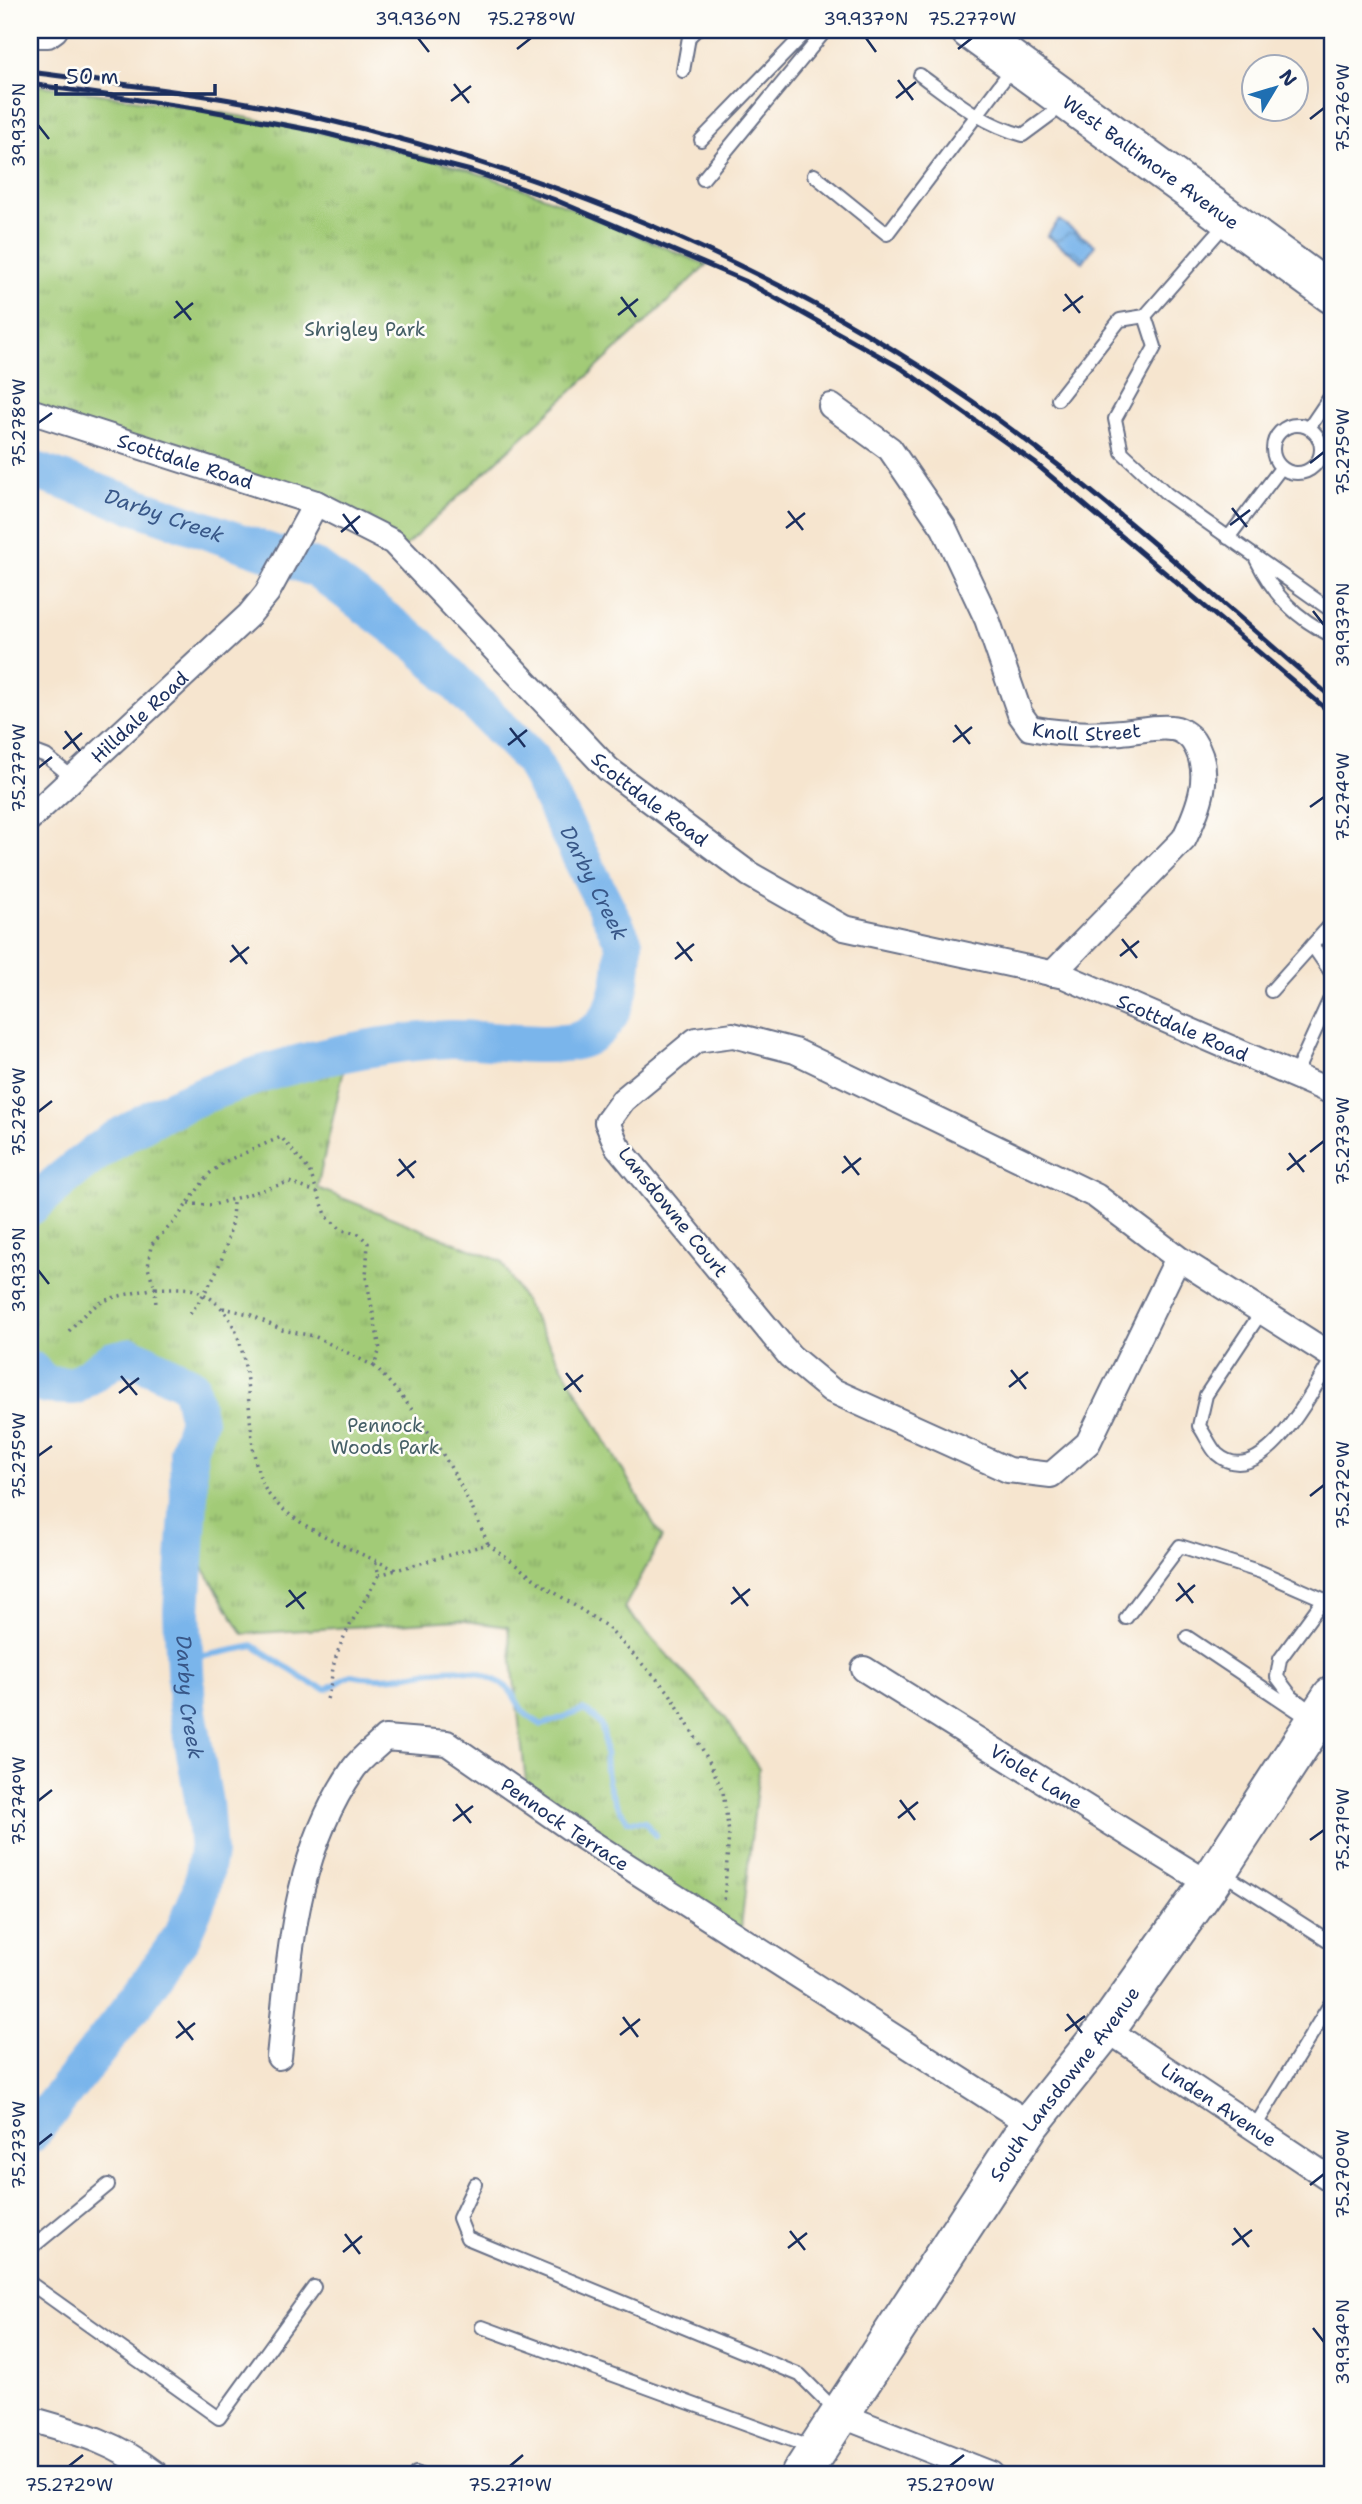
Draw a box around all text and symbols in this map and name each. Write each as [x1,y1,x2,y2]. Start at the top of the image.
text: 39.936°N [375,7,461,31]
text: 75.278°W [486,7,576,31]
text: 39.937°N [823,7,909,31]
text: 75.277°W [928,7,1016,31]
scale bar [56,52,215,96]
north arrow [1240,52,1310,122]
text: 50 m [66,63,119,91]
text: 75.276°W [1331,63,1355,153]
text: N [1274,64,1302,91]
text: 39.935°N [7,83,31,167]
street label: West Baltimore Avenue [1058,89,1244,235]
park label: Shrigley Park [304,317,426,342]
text: 75.278°W [7,378,31,468]
text: 75.275°W [1331,408,1355,496]
street label: Scottdale Road [114,427,256,494]
water label: Darby Creek [100,482,228,550]
text: 39.937°N [1331,582,1355,668]
street label: Hilldale Road [85,665,193,768]
street label: Knoll Street [1030,716,1142,746]
text: 75.277°W [7,724,31,812]
street label: Scottdale Road [586,747,713,852]
text: 75.274°W [1331,752,1355,842]
water label: Darby Creek [553,821,634,945]
street label: Scottdale Road [1113,988,1252,1067]
text: 75.276°W [7,1067,31,1157]
text: 75.273°W [1331,1097,1355,1185]
street label: Lansdowne Court [613,1141,733,1283]
text: 39.933°N [7,1227,31,1313]
text: 75.275°W [7,1412,31,1500]
park label: Pennock Woods Park [330,1413,440,1460]
text: 75.272°W [1331,1441,1355,1529]
water label: Darby Creek [169,1634,210,1762]
street label: Violet Lane [985,1738,1087,1815]
text: 75.274°W [7,1756,31,1846]
street label: Pennock Terrace [496,1772,634,1876]
text: 75.271°W [1331,1788,1355,1872]
street label: South Lansdowne Avenue [983,1981,1145,2186]
street label: Linden Avenue [1156,2057,1282,2152]
text: 75.273°W [7,2101,31,2189]
text: 75.270°W [1331,2129,1355,2219]
text: 39.934°N [1331,2299,1355,2385]
text: 75.272°W [25,2473,113,2497]
text: 75.271°W [468,2473,552,2497]
text: 75.270°W [905,2473,995,2497]

